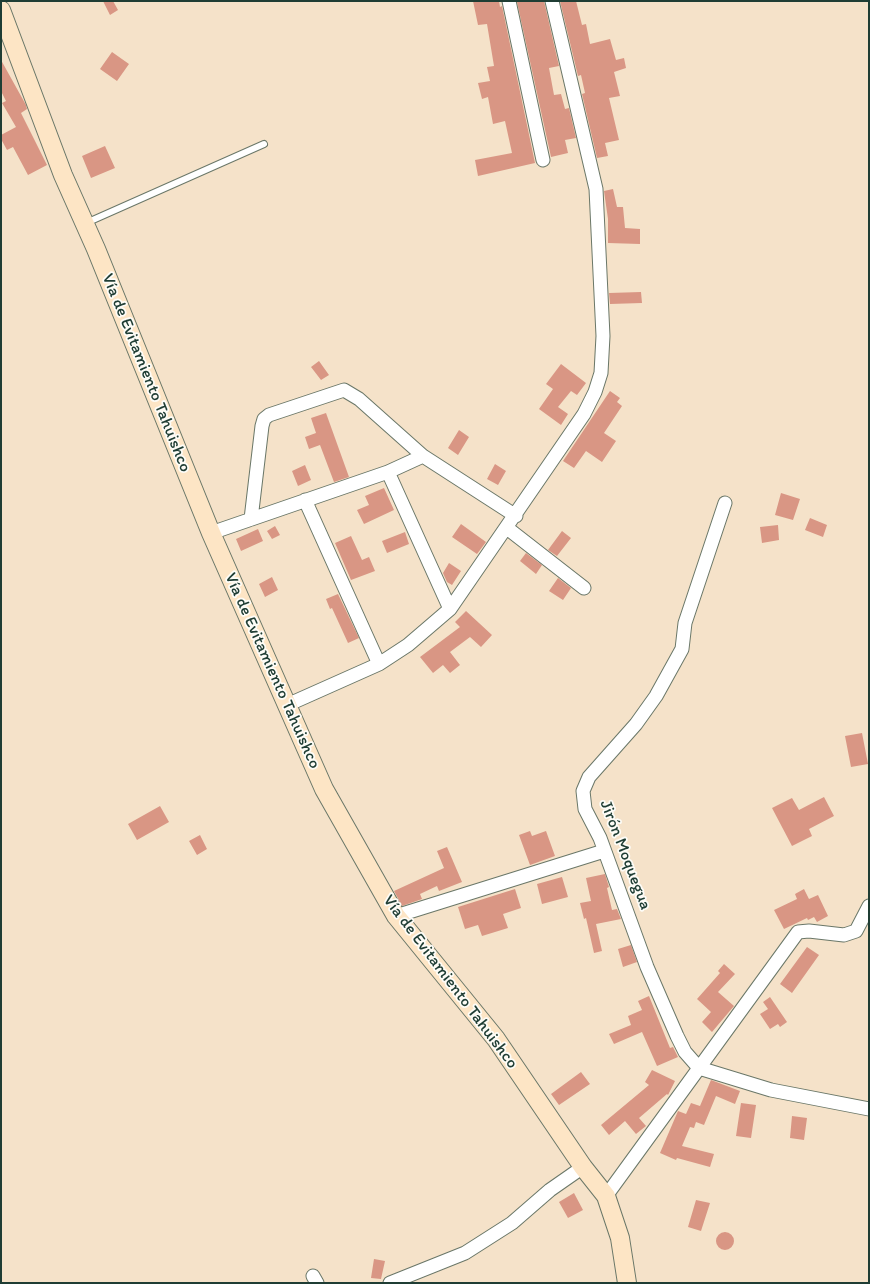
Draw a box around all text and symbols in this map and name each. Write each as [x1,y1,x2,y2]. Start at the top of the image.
street label: Vía de Evitamiento Tahuishco [97,271,195,475]
street label: Vía de Evitamiento Tahuishco [220,570,324,772]
street label: Jirón Moquegua [595,797,655,913]
street label: Vía de Evitamiento Tahuishco [378,891,522,1073]

